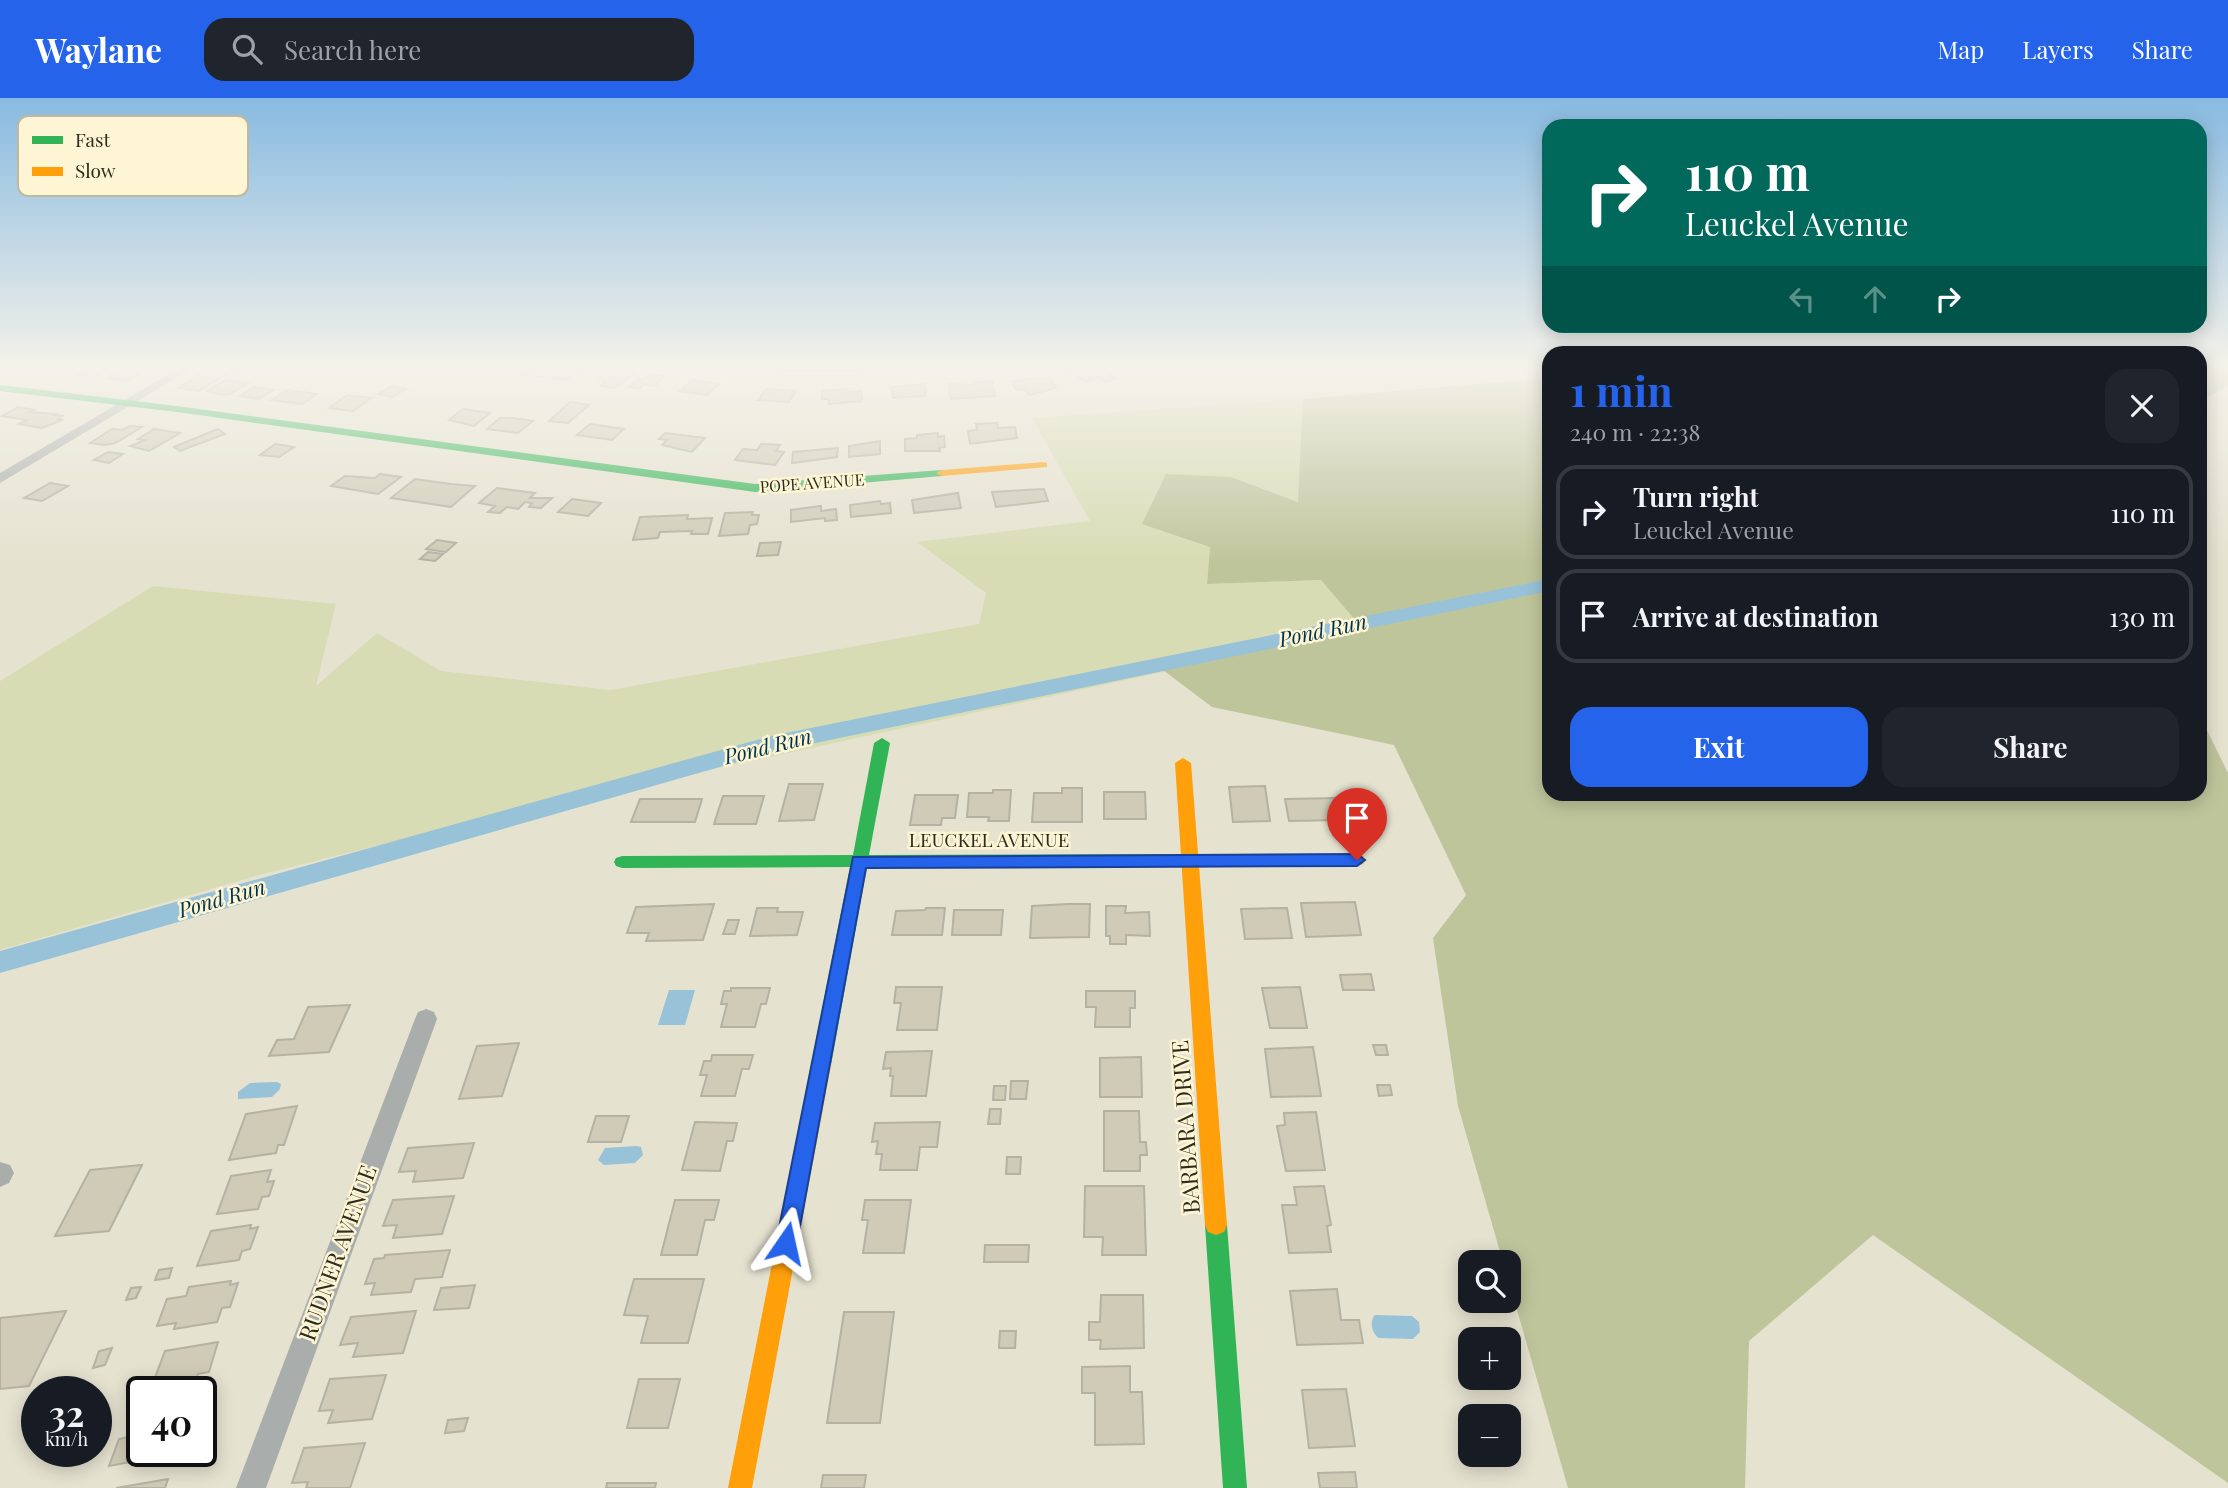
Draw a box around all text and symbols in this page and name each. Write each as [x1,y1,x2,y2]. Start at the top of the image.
search box [204,18,694,81]
text: Waylane [35,27,162,71]
icon: search [228,30,266,68]
text: Search here [284,32,421,67]
text: Map [1938,33,1984,65]
text: Layers [2022,33,2094,65]
text: Share [2132,33,2193,65]
legend [18,116,248,196]
text: Fast [75,126,111,152]
text: 110 m [1685,138,1810,203]
icon: right [1570,147,1661,238]
text: Slow [75,157,116,183]
text: Leuckel Avenue [1685,201,1909,244]
icon: left [1783,280,1821,318]
icon: ahead [1856,280,1894,318]
icon: right [1929,280,1967,318]
text: 1 min [1570,362,1673,418]
button: close [2105,369,2179,443]
text: 240 m · 22:38 [1570,416,1700,447]
street label: POPE AVENUE [759,468,865,497]
text: Turn right [1633,479,1759,514]
icon: right [1574,493,1612,531]
text: 110 m [2111,495,2175,530]
text: Leuckel Avenue [1633,514,1794,545]
icon: arrive [1574,597,1612,635]
text: Arrive at destination [1633,599,1879,634]
text: 130 m [2109,599,2175,634]
water label: Pond Run [1275,606,1369,652]
button: Exit [1570,707,1868,787]
button: Share [1882,707,2179,787]
water label: Pond Run [720,721,814,770]
pin [1327,788,1387,860]
icon: arrive [1338,799,1376,837]
street label: LEUCKEL AVENUE [909,826,1069,852]
water label: Pond Run [174,871,268,923]
street label: BARBARA DRIVE [1163,1039,1206,1215]
street label: RUDNER AVENUE [290,1161,383,1344]
position arrow [749,1206,823,1280]
map controls [1458,1250,1521,1467]
button: search [1458,1250,1521,1313]
button: + [1458,1327,1521,1390]
speed limit sign: 40 [126,1376,217,1467]
text: 32 [49,1389,84,1436]
button: − [1458,1404,1521,1467]
text: km/h [45,1427,88,1451]

